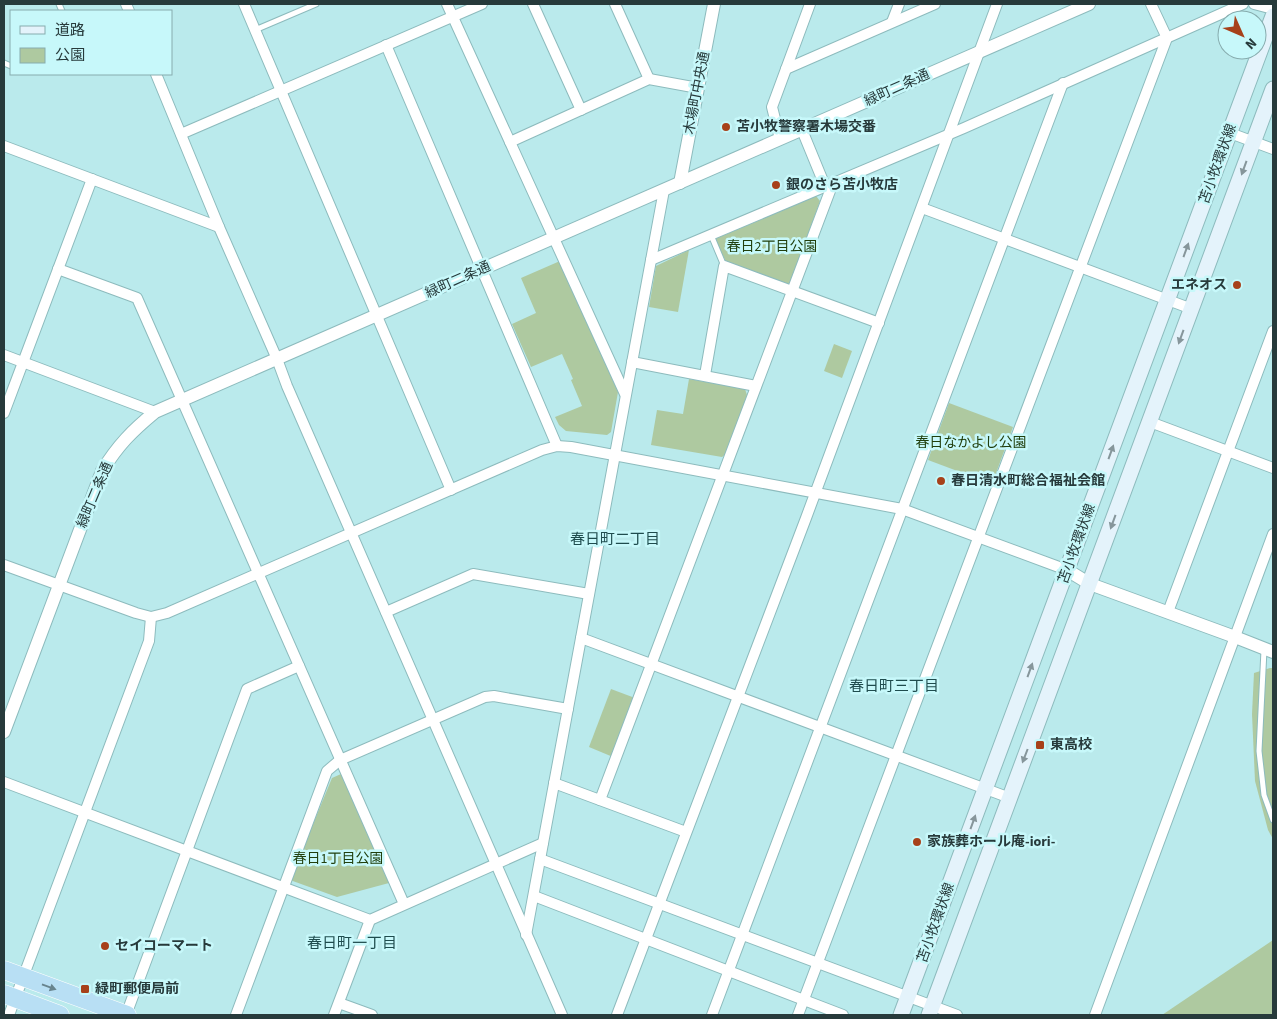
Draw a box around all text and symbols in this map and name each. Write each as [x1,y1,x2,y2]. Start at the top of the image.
legend [10,10,172,75]
north arrow [1217,10,1267,60]
text: 道路 [55,20,85,41]
text: N [1240,33,1261,54]
text: 公園 [55,45,85,66]
street label: 木場町中央通 [679,50,715,136]
street label: 緑町二条通 [861,65,933,111]
place label: 苫小牧警察署木場交番 [736,117,876,137]
marker: 苫小牧警察署木場交番 [720,121,732,133]
street label: 苫小牧環状線 [1194,121,1242,207]
one-way arrow [1240,161,1248,176]
place label: 銀のさら苫小牧店 [786,175,898,195]
marker: 銀のさら苫小牧店 [770,179,782,191]
park label: 春日2丁目公園 [727,237,817,257]
one-way arrow [1183,243,1190,258]
street label: 緑町二条通 [422,257,494,303]
place label: エネオス [1171,275,1227,295]
marker: エネオス [1231,279,1243,291]
one-way arrow [1177,329,1185,344]
park label: 春日なかよし公園 [915,433,1027,453]
one-way arrow [1107,444,1115,459]
street label: 緑町二条通 [72,459,118,531]
place label: 春日清水町総合福祉会館 [951,471,1105,491]
marker: 春日清水町総合福祉会館 [935,475,947,487]
street label: 苫小牧環状線 [1053,501,1101,587]
one-way arrow [1109,515,1117,530]
district label: 春日町二丁目 [570,529,660,550]
one-way arrow [1026,662,1034,677]
district label: 春日町三丁目 [849,676,939,697]
place label: 東高校 [1050,735,1092,755]
marker: 東高校 [1034,739,1046,751]
one-way arrow [1021,749,1029,763]
one-way arrow [969,814,977,829]
place label: 家族葬ホール庵-iori- [927,832,1056,852]
marker: 家族葬ホール庵-iori- [911,836,923,848]
park label: 春日1丁目公園 [293,849,383,869]
street label: 苫小牧環状線 [912,880,960,966]
district label: 春日町一丁目 [307,933,397,954]
place label: セイコーマート [115,936,213,956]
marker: セイコーマート [99,940,111,952]
place label: 緑町郵便局前 [95,979,179,999]
marker: 緑町郵便局前 [79,983,91,995]
one-way arrow [42,984,57,991]

